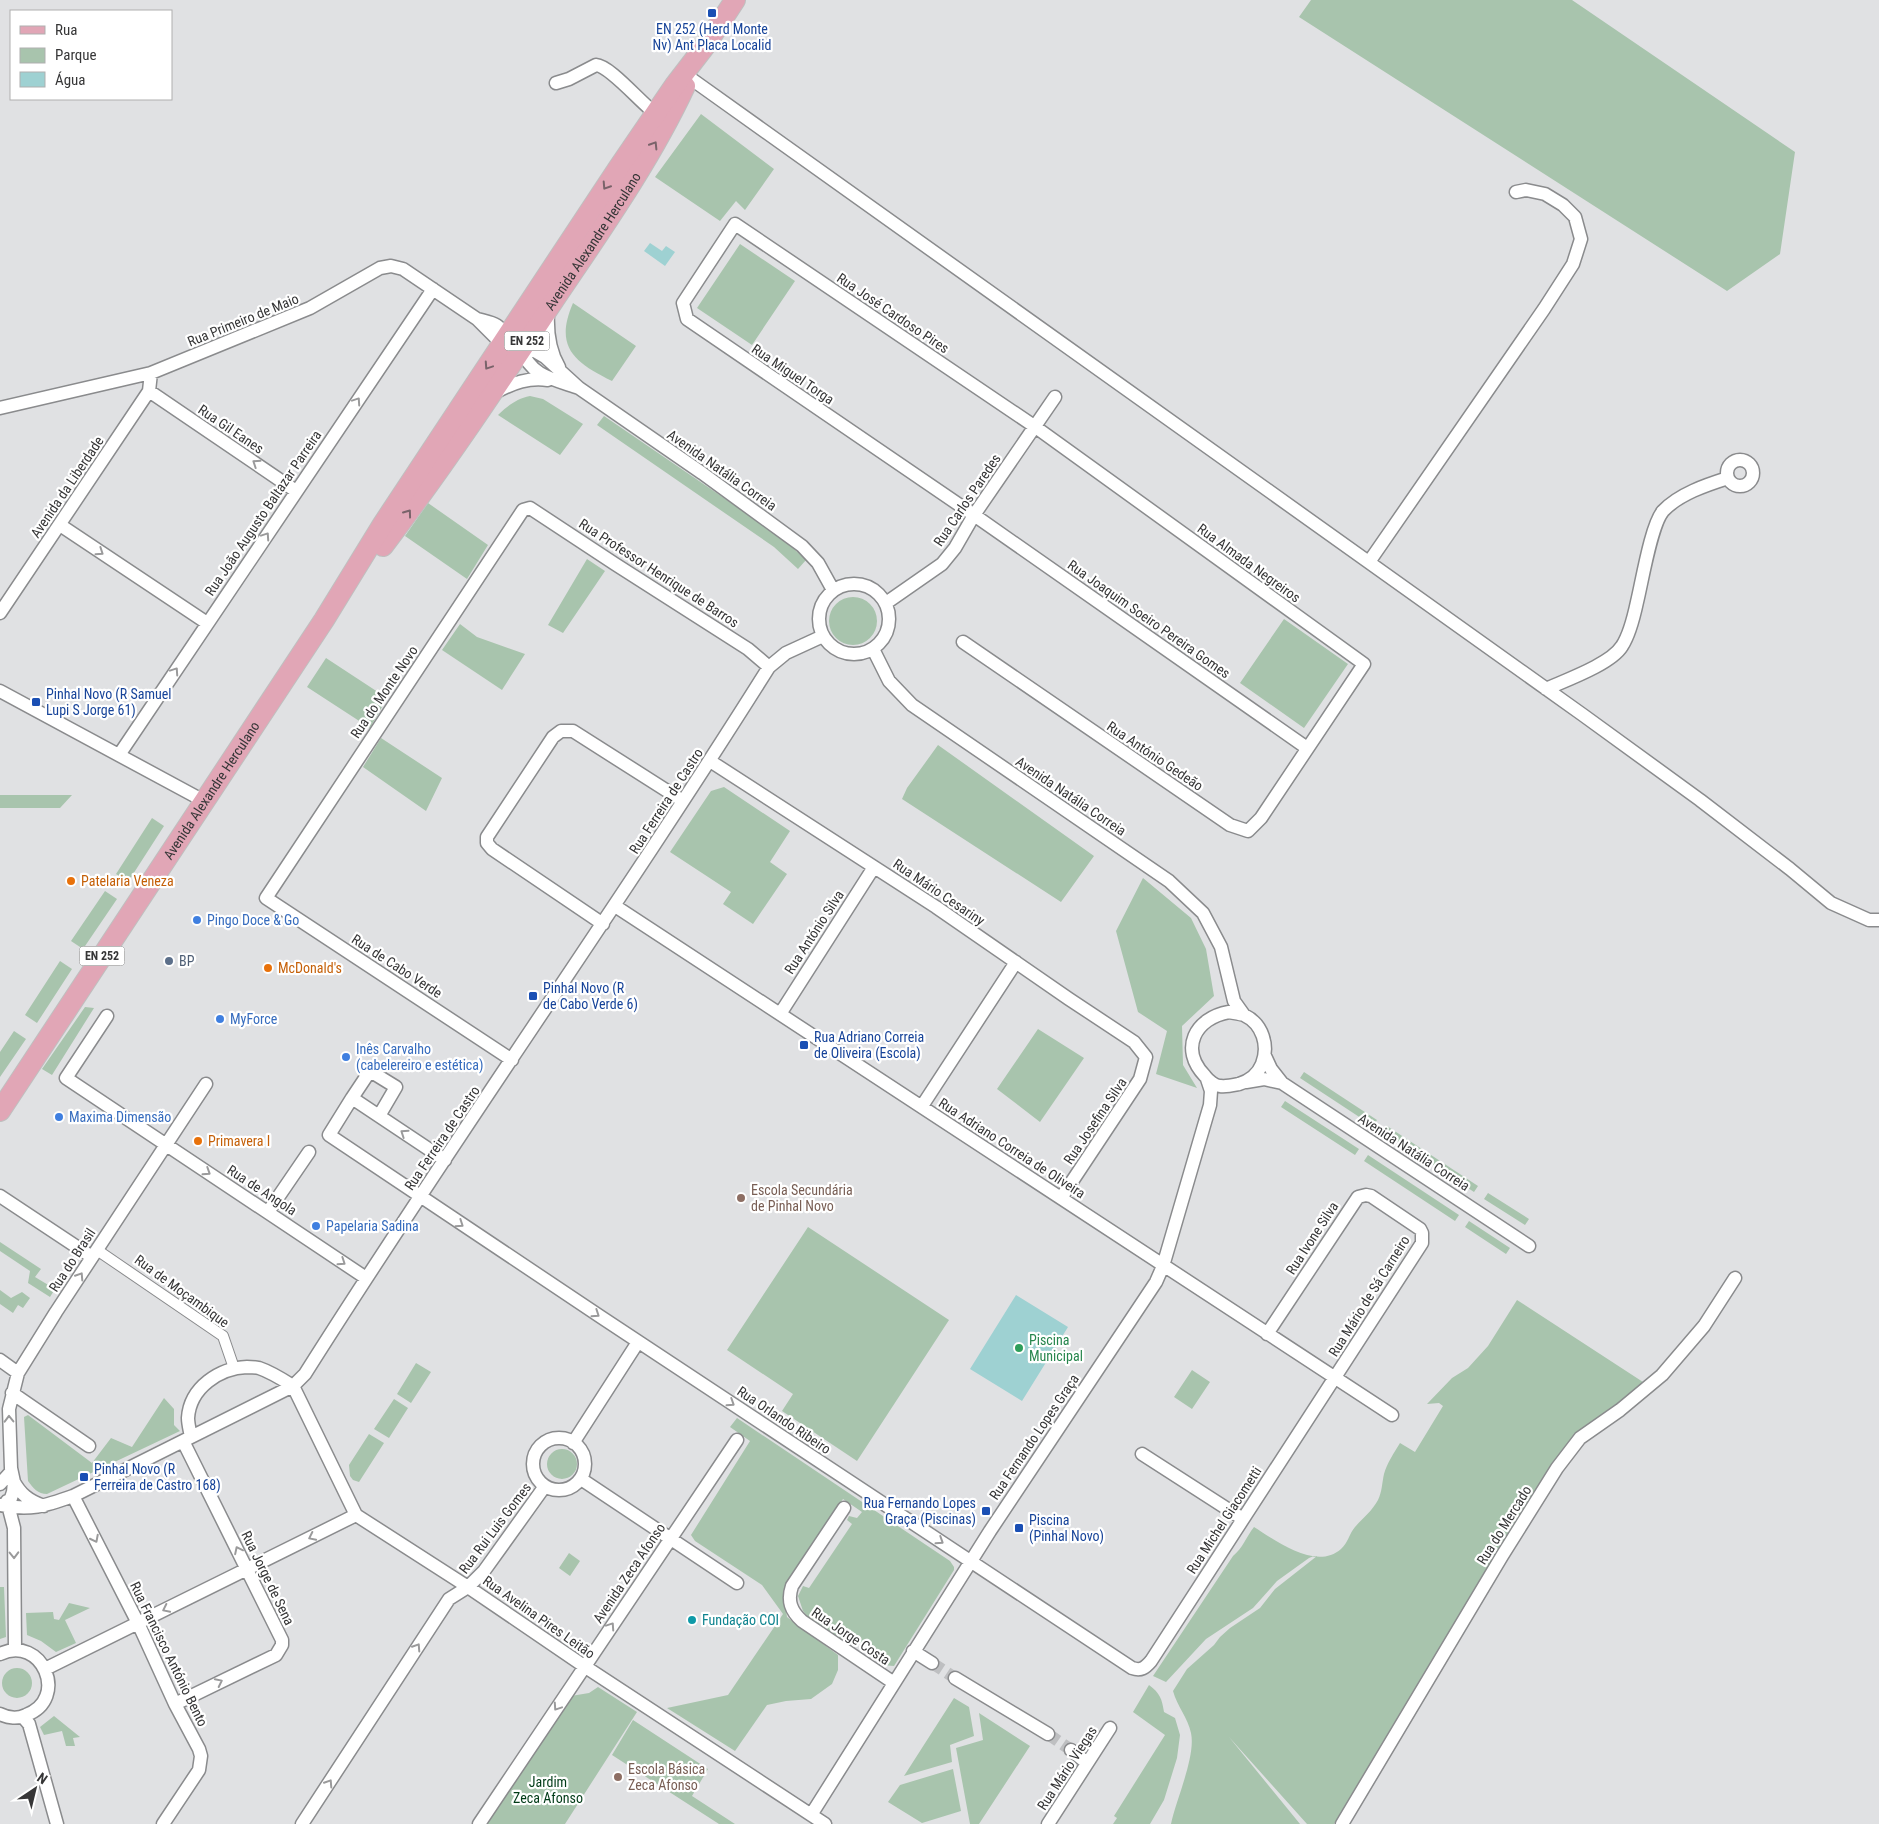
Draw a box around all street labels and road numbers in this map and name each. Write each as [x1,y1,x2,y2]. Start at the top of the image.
street label: Avenida Alexandre Herculano [541,169,644,313]
street label: Rua José Cardoso Pires [834,270,952,356]
street label: Rua Primeiro de Maio [185,290,301,350]
road number: EN 252 [504,332,550,351]
street label: Rua Miguel Torga [749,341,837,407]
street label: Rua Gil Eanes [195,401,267,457]
street label: Avenida Natália Correia [664,426,780,514]
street label: Rua João Augusto Baltazar Parreira [202,427,324,599]
street label: Avenida da Liberdade [27,433,107,541]
street label: Rua Carlos Paredes [930,451,1004,549]
street label: Rua Professor Henrique de Barros [576,515,742,631]
street label: Rua Almada Negreiros [1194,520,1304,606]
street label: Rua Joaquim Soeiro Pereira Gomes [1065,557,1233,681]
street label: Rua do Monte Novo [347,643,421,741]
street label: Rua António Gedeão [1104,718,1206,794]
street label: Avenida Alexandre Herculano [160,719,263,862]
street label: Rua Ferreira de Castro [626,745,706,857]
street label: Avenida Natália Correia [1013,753,1129,839]
street label: Rua Mário Cesariny [890,856,988,929]
street label: Rua António Silva [781,887,847,977]
street label: Rua de Cabo Verde [349,931,445,1001]
road number: EN 252 [80,946,124,966]
street label: Rua Josefina Silva [1060,1075,1130,1167]
street label: Rua Ferreira de Castro [401,1083,483,1193]
street label: Rua Adriano Correia de Oliveira [936,1095,1088,1201]
street label: Avenida Natália Correia [1355,1110,1473,1194]
street label: Rua de Angola [224,1162,300,1218]
street label: Rua Ivone Silva [1283,1199,1341,1277]
street label: Rua do Brasil [46,1225,98,1295]
street label: Rua Mário de Sá Carneiro [1325,1233,1413,1359]
street label: Rua de Moçambique [132,1251,233,1331]
street label: Rua Fernando Lopes Graça [986,1371,1082,1503]
street label: Rua Orlando Ribeiro [734,1383,834,1457]
street label: Rua Michel Giacometti [1183,1463,1265,1577]
street label: Rua Rui Luis Gomes [456,1479,534,1577]
street label: Rua do Mercado [1473,1483,1535,1567]
street label: Avenida Zeca Afonso [590,1520,668,1626]
street label: Rua Jorge de Sena [238,1528,298,1628]
street label: Rua Avelina Pires Leitão [480,1572,598,1662]
street label: Rua Francisco António Bento [127,1579,211,1729]
street label: Rua Jorge Costa [809,1604,893,1668]
street label: Rua Mário Viegas [1034,1723,1100,1813]

